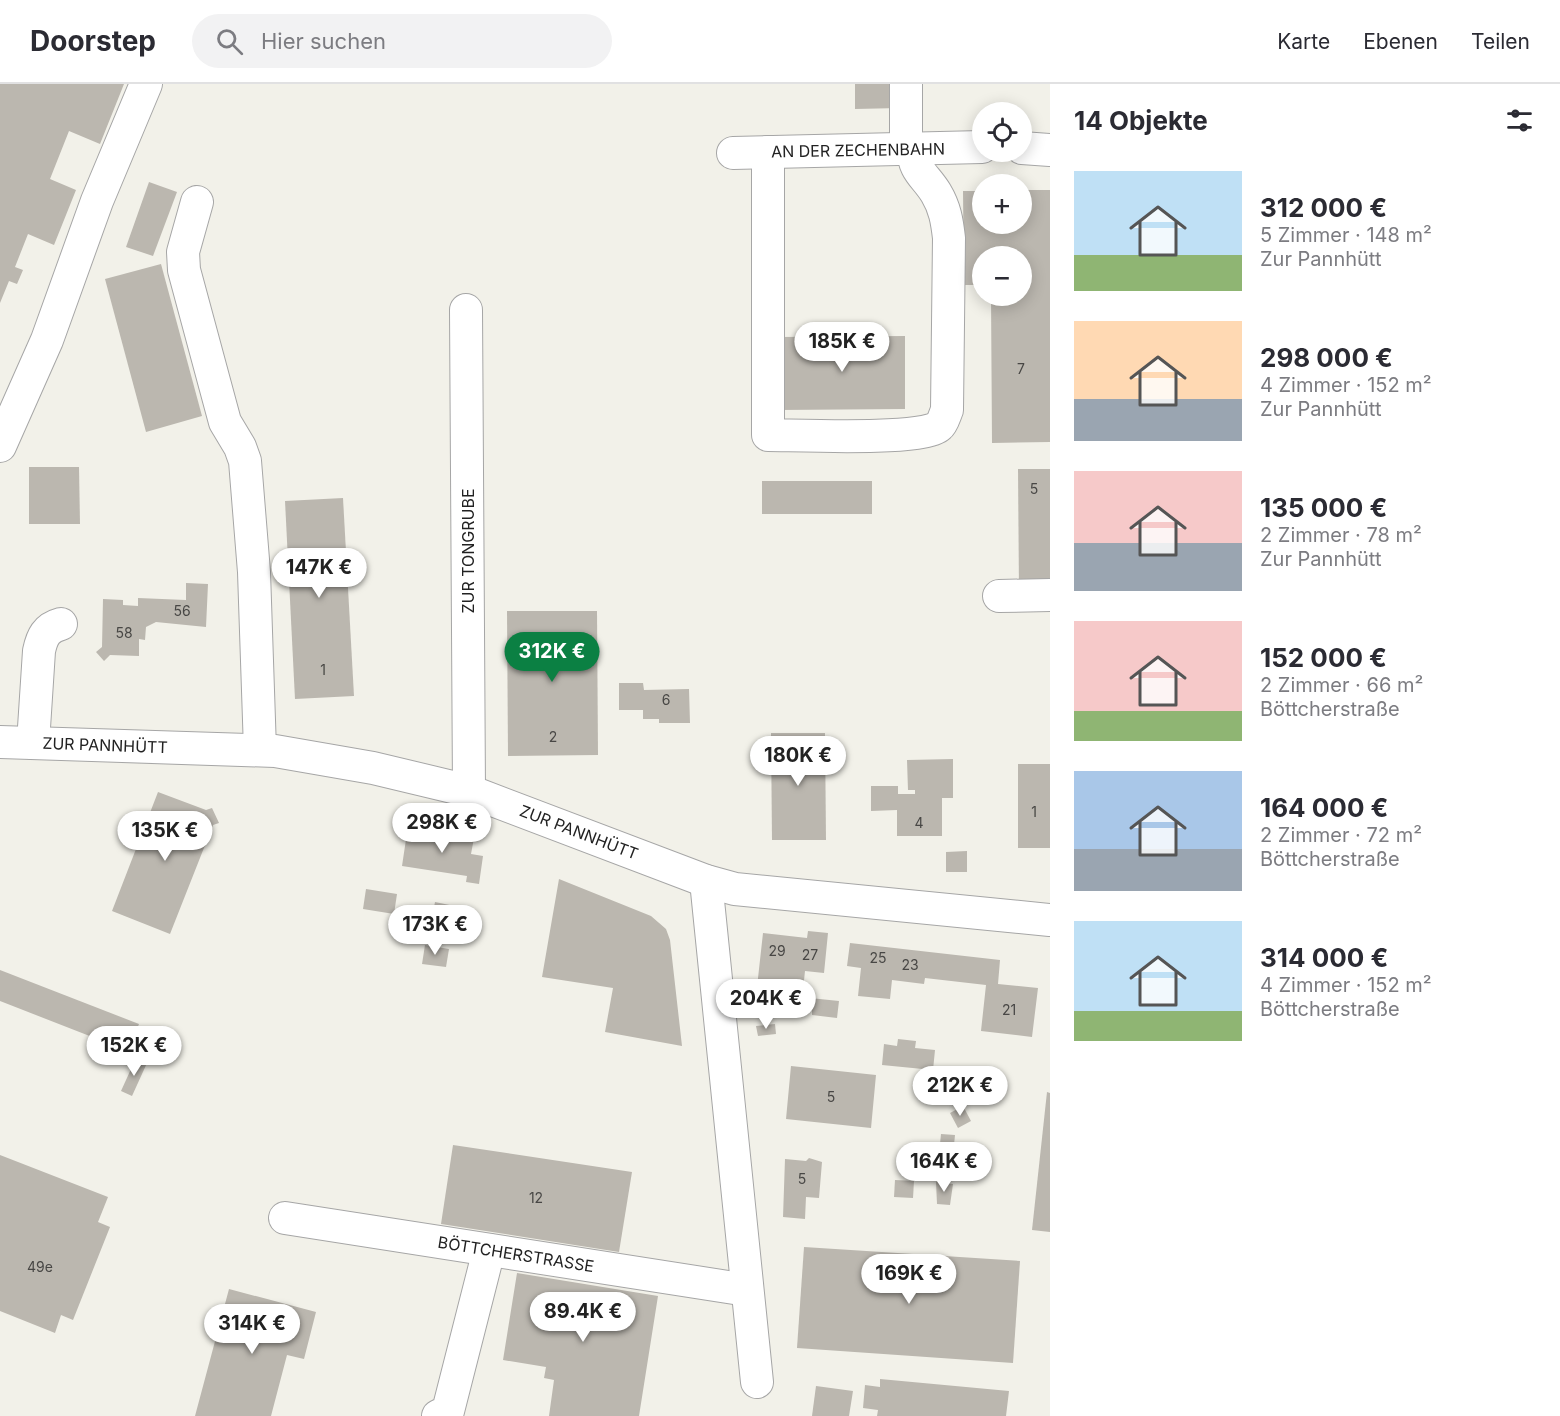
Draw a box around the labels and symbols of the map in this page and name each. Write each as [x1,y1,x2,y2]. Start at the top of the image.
street label: AN DER ZECHENBAHN [771,138,945,162]
pin: 185K € [793,322,891,373]
house number: 7 [1017,360,1025,377]
house number: 5 [1030,480,1038,497]
street label: ZUR TONGRUBE [458,488,478,614]
pin: 147K € [270,548,368,599]
house number: 56 [173,602,191,619]
house number: 58 [115,624,133,641]
pin: 312K € [503,632,601,683]
house number: 1 [320,661,326,678]
house number: 6 [662,691,670,708]
house number: 2 [549,728,557,745]
street label: ZUR PANNHÜTT [42,733,168,757]
pin: 180K € [749,736,847,787]
street label: ZUR PANNHÜTT [517,800,641,864]
pin: 298K € [393,803,491,854]
house number: 1 [1031,803,1037,820]
pin: 135K € [116,811,214,862]
house number: 4 [914,814,924,831]
pin: 173K € [386,905,484,956]
house number: 29 [768,942,786,959]
house number: 27 [802,946,818,963]
house number: 25 [869,949,887,966]
house number: 23 [901,956,919,973]
pin: 204K € [717,979,815,1030]
house number: 21 [1002,1001,1016,1018]
pin: 152K € [85,1026,183,1077]
pin: 212K € [911,1066,1009,1117]
house number: 5 [827,1088,835,1105]
pin: 164K € [895,1142,993,1193]
house number: 5 [798,1170,806,1187]
house number: 12 [529,1189,543,1206]
street label: BÖTTCHERSTRASSE [436,1232,596,1276]
pin: 169K € [860,1254,958,1305]
house number: 49e [27,1258,53,1275]
pin: 89.4K € [528,1292,638,1343]
pin: 314K € [203,1304,301,1355]

